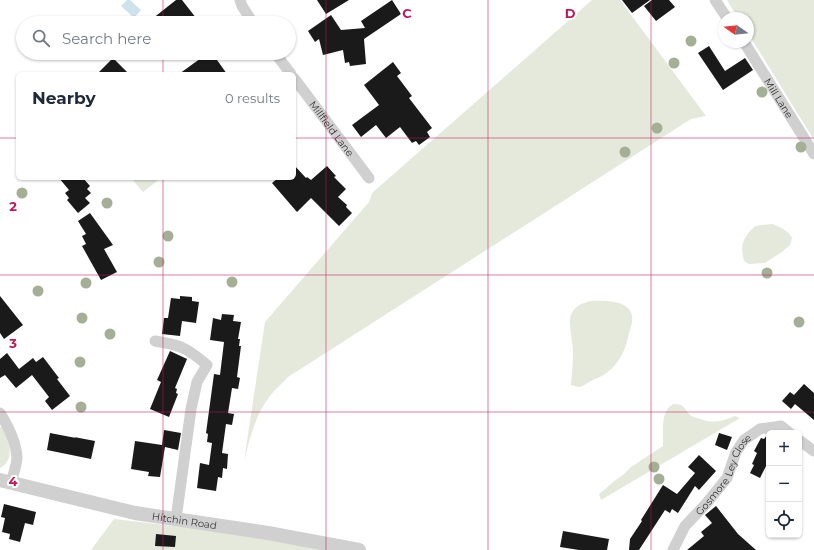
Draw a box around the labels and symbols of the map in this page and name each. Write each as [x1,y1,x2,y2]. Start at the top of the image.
text: C [402,5,412,21]
text: D [565,5,576,21]
north arrow [718,12,754,48]
street label: Mill Lane [762,75,796,120]
street label: Millfield Lane [307,98,357,159]
text: 2 [9,198,17,214]
text: 3 [8,335,17,351]
street label: Gosmore Ley Close [692,431,753,518]
text: 4 [9,473,18,489]
street label: Hitchin Road [151,509,218,532]

